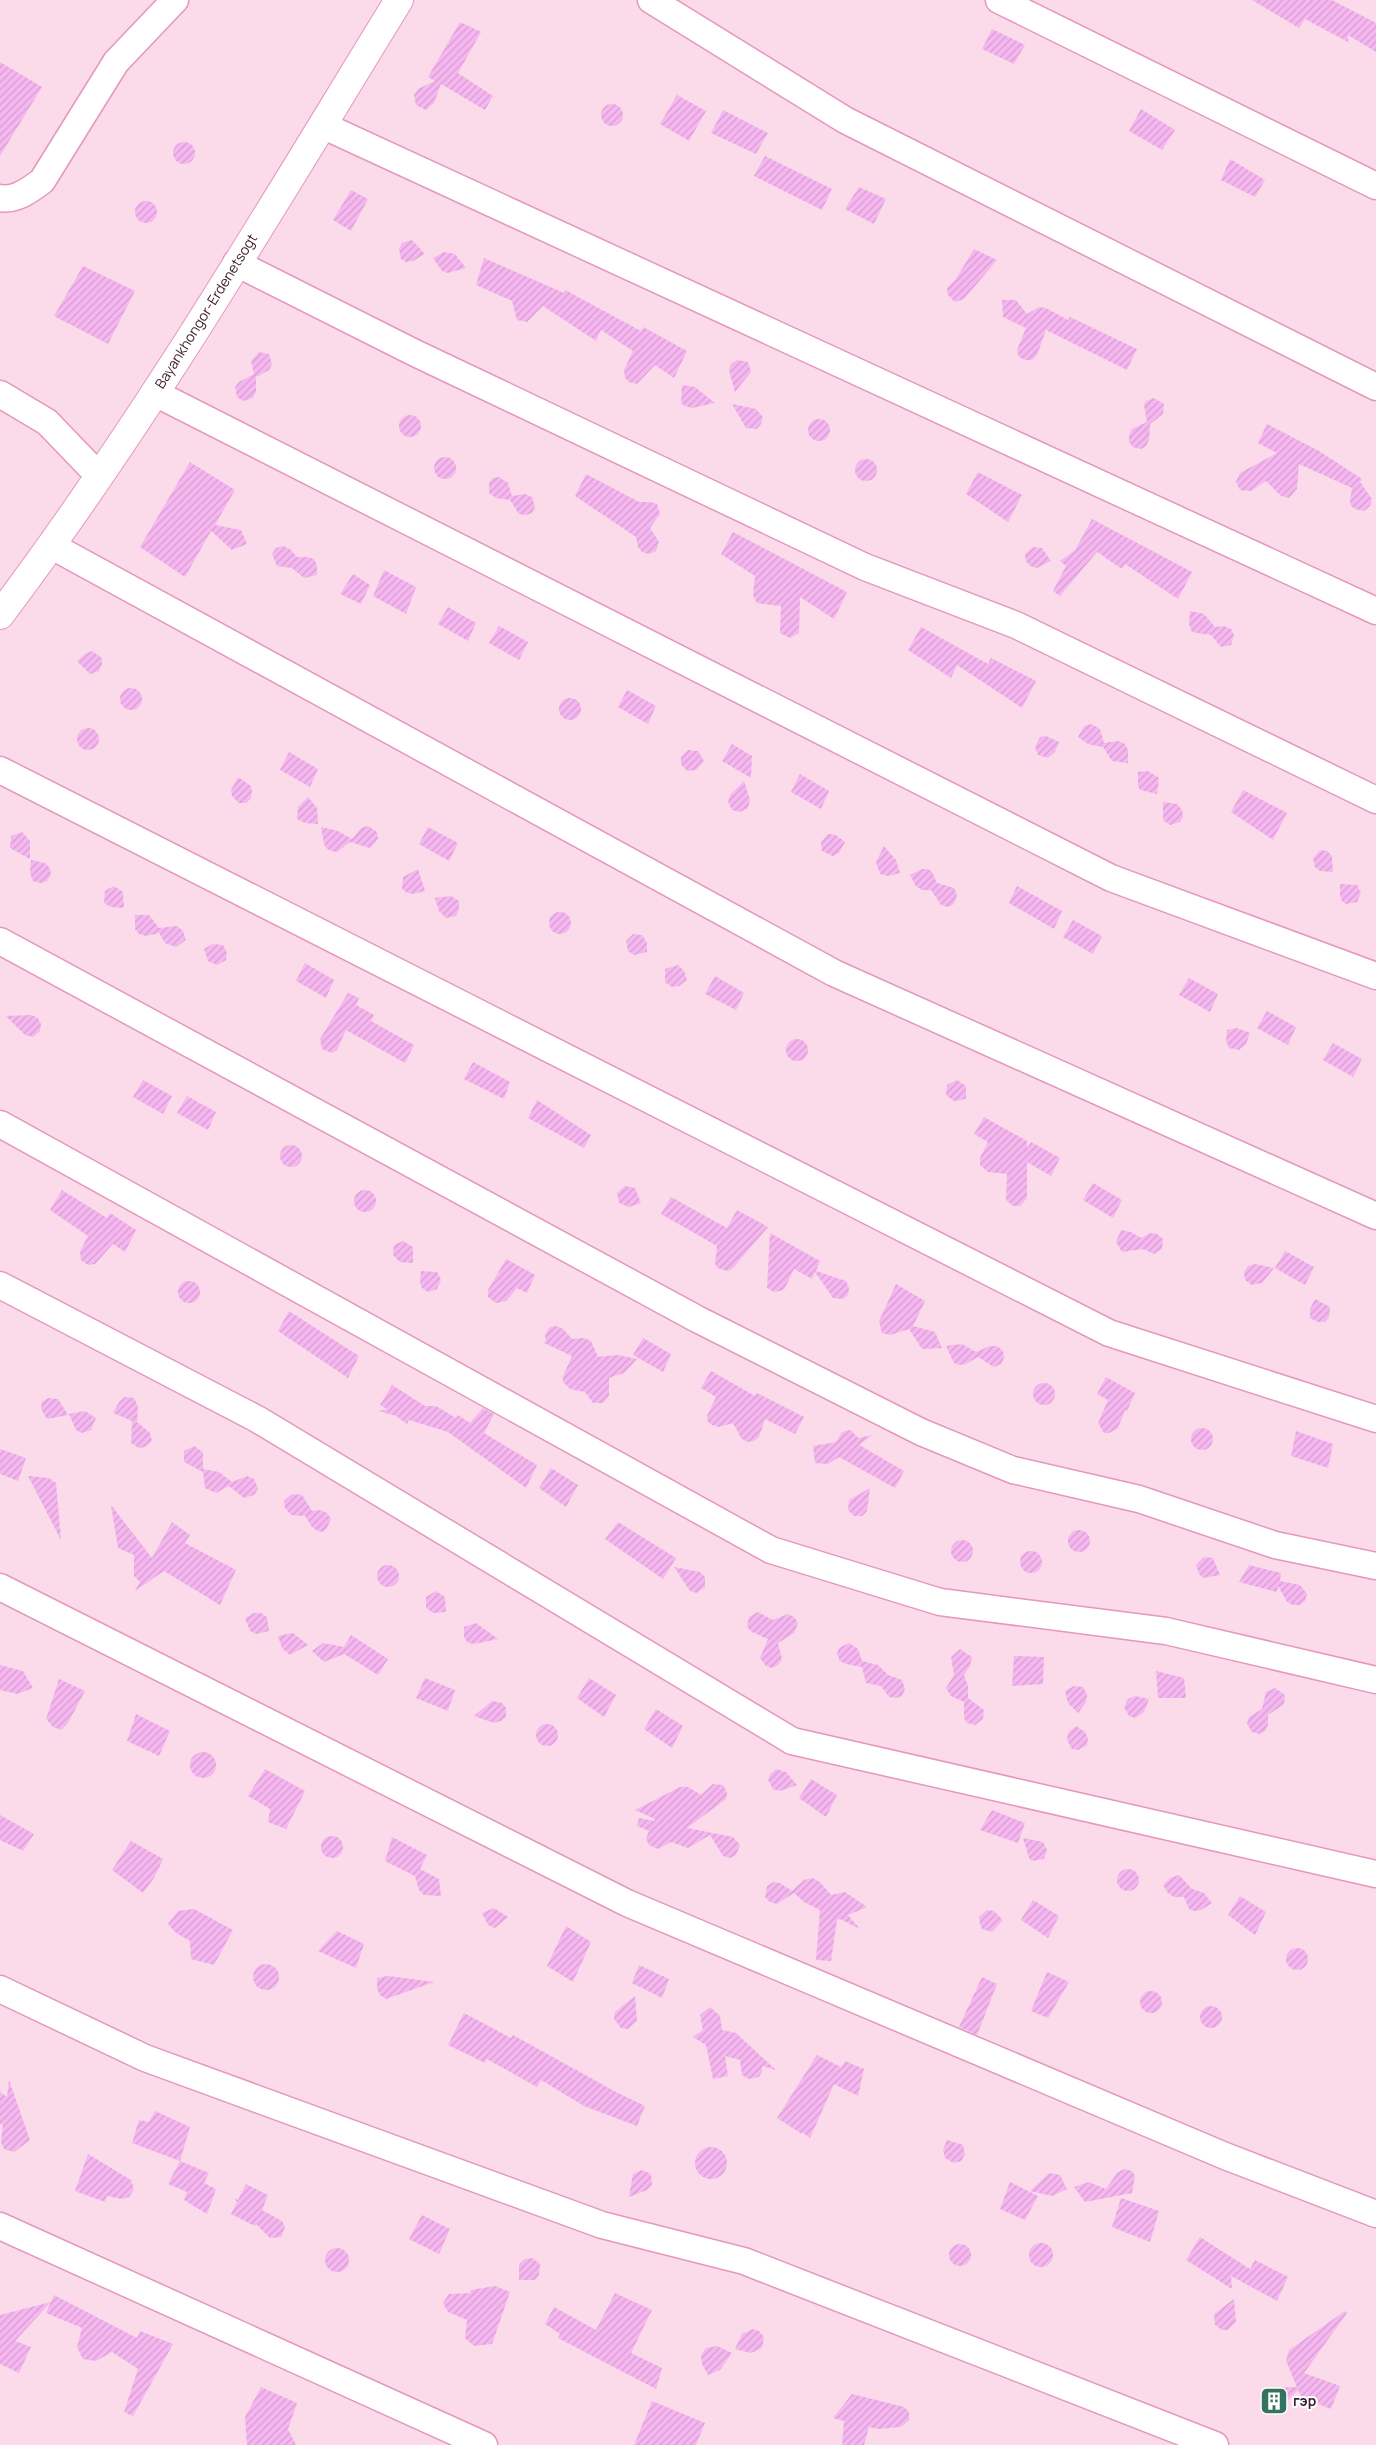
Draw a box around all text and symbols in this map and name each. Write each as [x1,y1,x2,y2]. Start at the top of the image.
street label: Bayankhongor-Erdenetsogt [150,229,261,392]
building icon: гэр [1259,2386,1289,2416]
place label: гэр [1293,2391,1317,2410]

